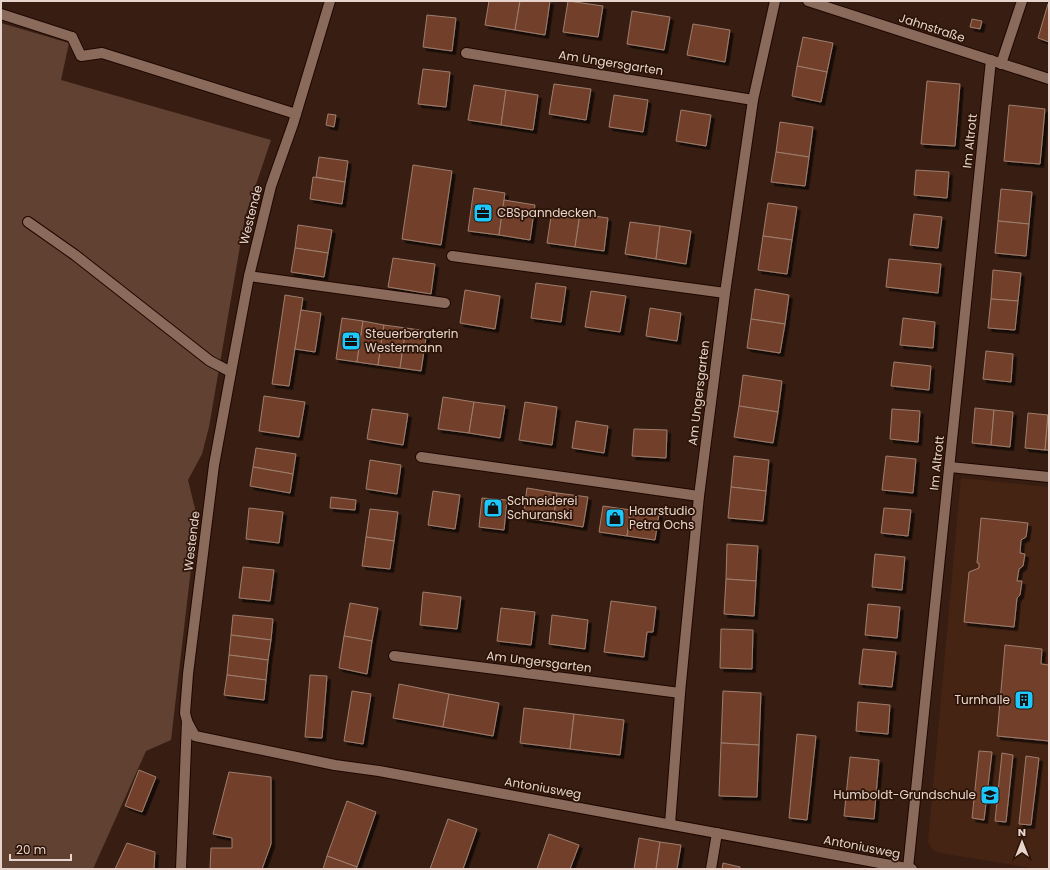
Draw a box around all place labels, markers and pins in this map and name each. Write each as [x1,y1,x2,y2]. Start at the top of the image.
office icon: CBSpanndecken [472,202,494,224]
place label: CBSpanndecken [497,204,596,221]
place label: Steuerberaterin Westermann [365,325,459,356]
office icon: Steuerberaterin Westermann [340,330,362,352]
place label: Schneiderei Schuranski [507,492,578,523]
shop icon: Schneiderei Schuranski [482,497,504,519]
place label: Haarstudio Petra Ochs [629,502,695,533]
shop icon: Haarstudio Petra Ochs [604,507,626,529]
building icon: Turnhalle [1013,689,1035,711]
place label: Turnhalle [955,691,1010,708]
school or university icon: Humboldt-Grundschule [979,784,1001,806]
place label: Humboldt-Grundschule [833,786,976,803]

